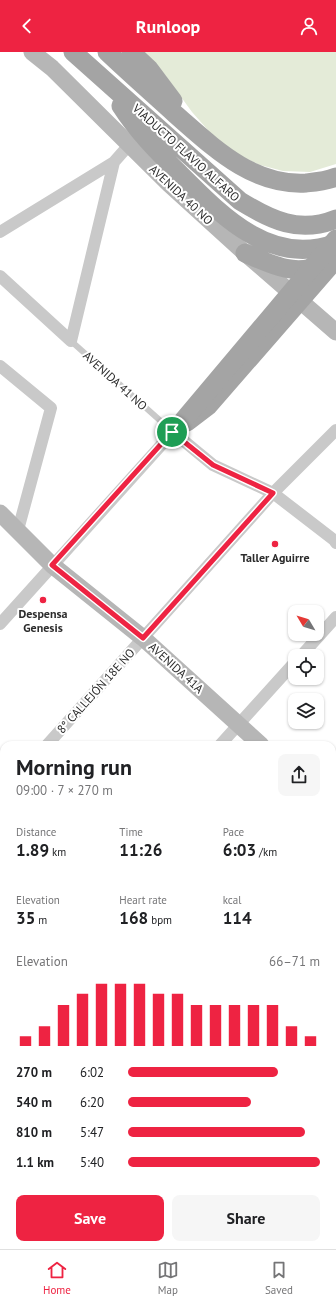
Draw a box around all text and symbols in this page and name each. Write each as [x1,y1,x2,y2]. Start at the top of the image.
icon: back [16,15,38,37]
text: Runloop [136,15,200,38]
icon: person [298,15,320,37]
street label: VIADUCTO FLAVIO ALFARO [129,100,243,205]
street label: AVENIDA 40 NO [147,161,216,228]
street label: AVENIDA 41 NO [80,348,151,413]
pin [155,415,189,449]
icon: arrive [161,421,183,443]
marker: Taller Aguirre [270,539,280,549]
place label: Taller Aguirre [240,550,310,565]
marker: Despensa Genesis [38,595,48,605]
north arrow [288,605,324,641]
map controls [288,605,324,729]
place label: Despensa Genesis [18,606,68,635]
street label: AVENIDA 41A [146,639,207,696]
street label: 8° CALLEJÓN 18E NO [54,645,138,736]
button: locate [288,649,324,685]
button: layers [288,693,324,729]
text: Morning run [16,753,132,781]
button: share [278,754,320,796]
text: 09:00 · 7 × 270 m [16,782,113,799]
text: Distance [16,825,56,839]
text: Time [119,825,143,839]
text: Pace [223,825,244,839]
text: 1.89 [16,839,49,861]
text: 11:26 [119,839,162,861]
text: 6:03 [223,839,256,861]
text: km [49,845,66,859]
text: /km [256,845,277,859]
text: Elevation [16,893,60,907]
text: Heart rate [119,893,167,907]
text: kcal [223,893,241,907]
text: 35 [16,907,35,929]
text: 168 [119,907,148,929]
text: 114 [223,907,252,929]
text: m [35,913,47,927]
text: bpm [148,913,172,927]
text: Elevation [16,953,68,970]
text: 66–71 m [269,953,320,970]
text: 270 m [16,1064,52,1081]
text: 6:02 [80,1064,104,1081]
text: 540 m [16,1094,52,1111]
text: 6:20 [80,1094,104,1111]
text: 810 m [16,1124,52,1141]
text: 5:47 [80,1124,104,1141]
text: 1.1 km [16,1154,54,1171]
text: 5:40 [80,1154,104,1171]
button: Save [16,1195,164,1241]
button: Share [172,1195,320,1241]
tab: Home [43,1259,71,1297]
tab: Map [157,1259,179,1297]
tab: Saved [265,1259,293,1297]

